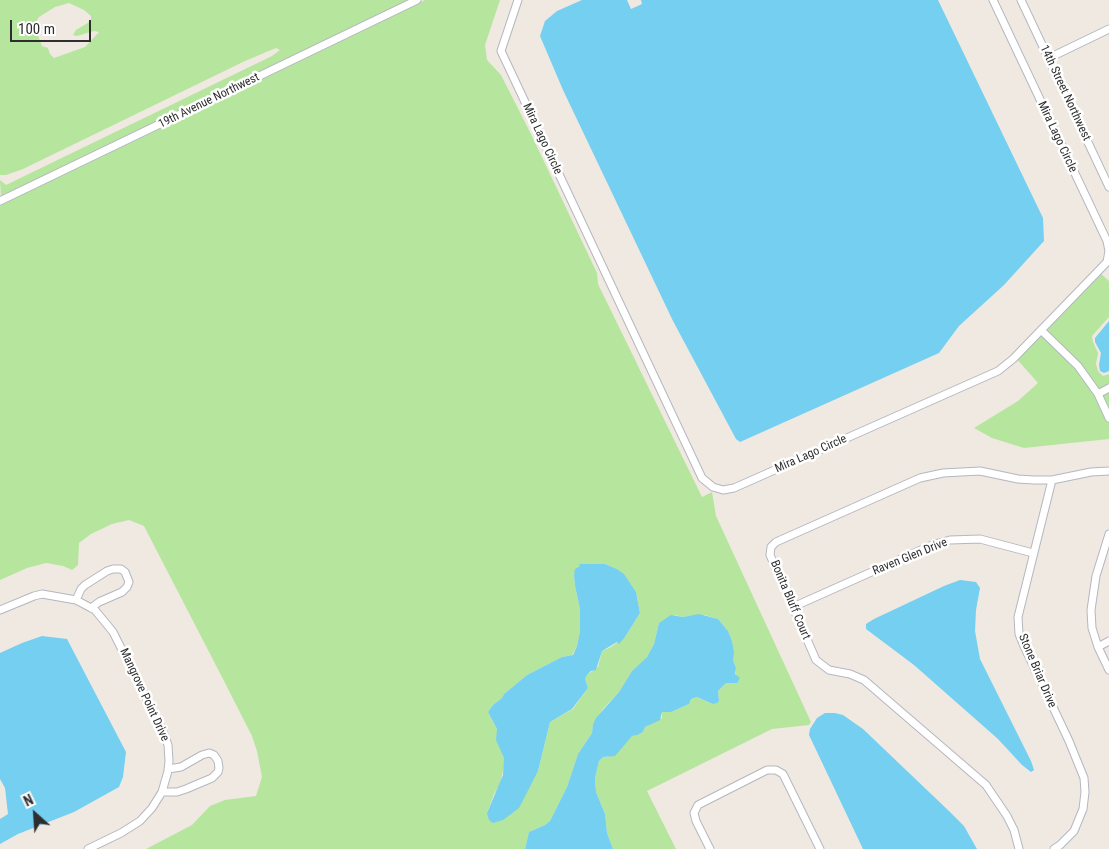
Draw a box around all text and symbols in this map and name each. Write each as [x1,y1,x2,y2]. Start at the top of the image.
scale bar [12,10,94,42]
text: 100 m [18,20,55,38]
street label: 14th Street Northwest [1036,43,1094,143]
street label: 19th Avenue Northwest [156,70,262,132]
street label: Mira Lago Circle [1034,99,1080,175]
street label: Mira Lago Circle [519,101,565,177]
street label: Mira Lago Circle [773,432,849,476]
street label: Raven Glen Drive [871,535,949,579]
street label: Bonita Bluff Court [767,558,813,642]
street label: Stone Briar Drive [1015,632,1059,710]
street label: Mangrove Point Drive [116,646,172,744]
north arrow [10,789,60,839]
text: N [21,791,36,810]

